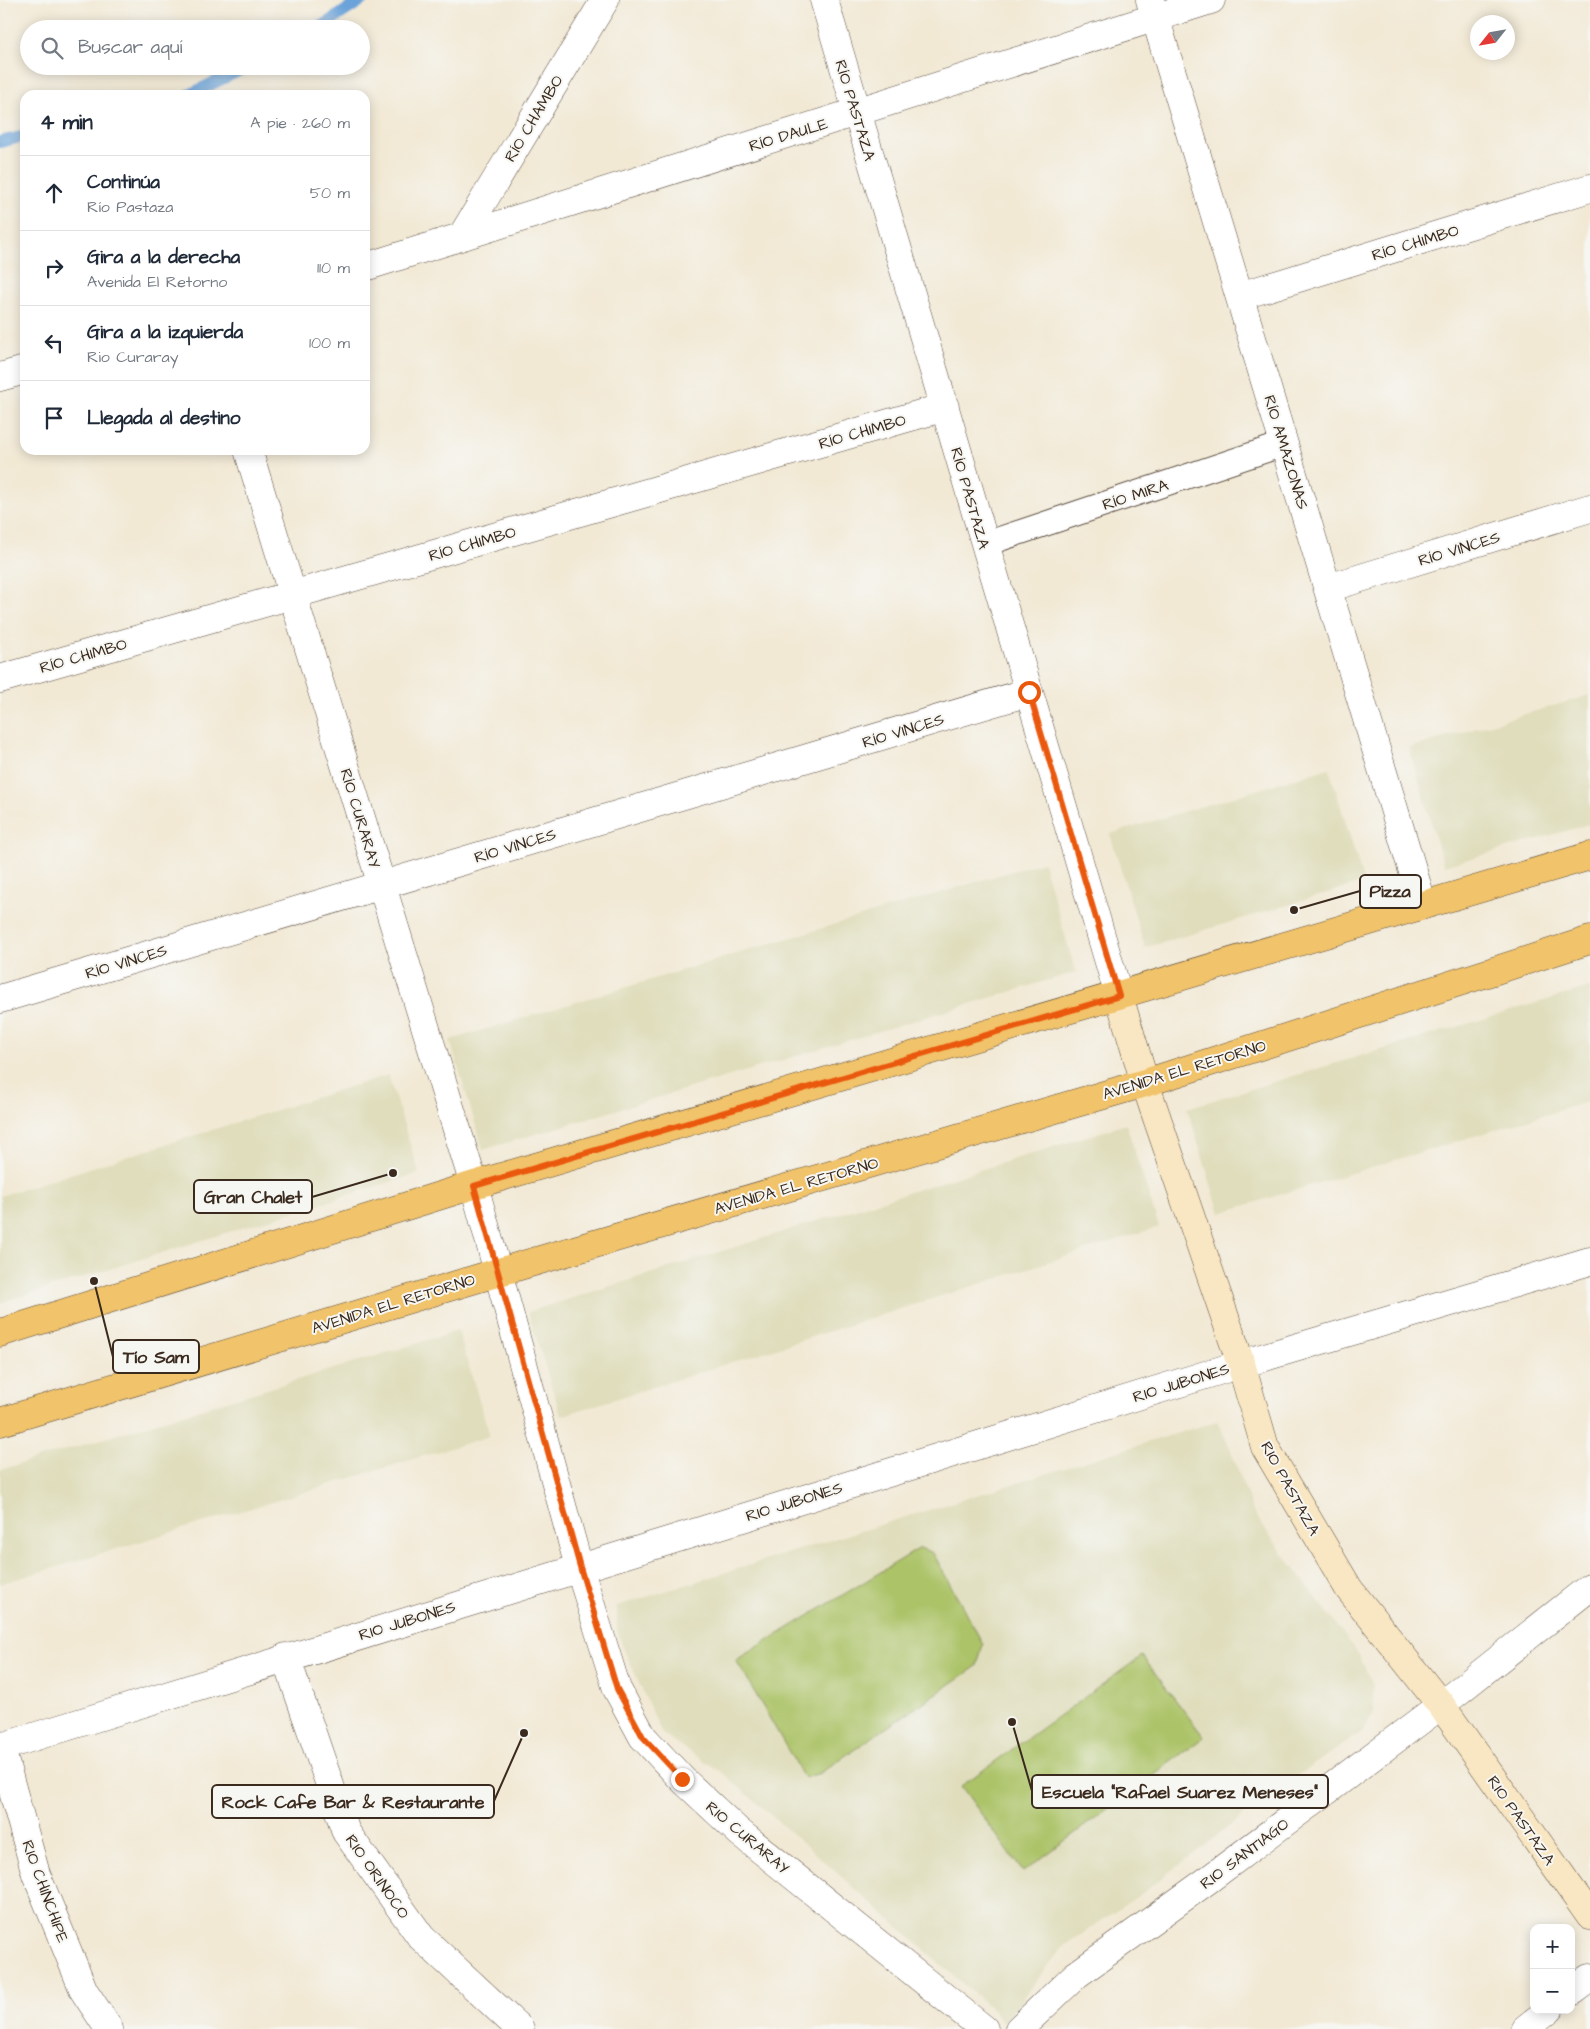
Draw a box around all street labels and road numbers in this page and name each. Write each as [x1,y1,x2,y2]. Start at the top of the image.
street label: RÍO PASTAZA [829,57,881,164]
street label: RÍO CHAMBO [499,71,569,166]
street label: RÍO DAULE [746,112,831,157]
street label: RÍO CHIMBO [1369,219,1462,267]
street label: RÍO AMAZONAS [1258,392,1314,512]
street label: RÍO CHIMBO [816,409,909,455]
street label: RÍO PASTAZA [945,445,995,552]
street label: RÍO MIRA [1099,474,1171,516]
street label: RÍO CHIMBO [426,521,519,567]
street label: RÍO VINCES [1416,526,1503,572]
street label: RÍO CHIMBO [37,633,130,679]
street label: RÍO VINCES [860,708,947,754]
street label: RÍO CURARAY [334,766,386,871]
street label: RÍO VINCES [472,823,559,869]
street label: RÍO VINCES [83,939,170,985]
street label: AVENIDA EL RETORNO [1100,1035,1269,1105]
street label: AVENIDA EL RETORNO [712,1152,881,1220]
street label: AVENIDA EL RETORNO [309,1269,478,1339]
street label: RIO JUBONES [1130,1358,1232,1408]
street label: RIO PASTAZA [1255,1437,1325,1540]
street label: RIO JUBONES [743,1477,845,1527]
street label: RIO JUBONES [356,1596,458,1646]
street label: RIO PASTAZA [1482,1771,1560,1870]
street label: RIO CURARAY [701,1796,794,1880]
street label: RIO SANTIAGO [1196,1813,1294,1894]
street label: RIO ORINOCO [340,1830,415,1923]
street label: RIO CHINCHIPE [16,1837,74,1946]

